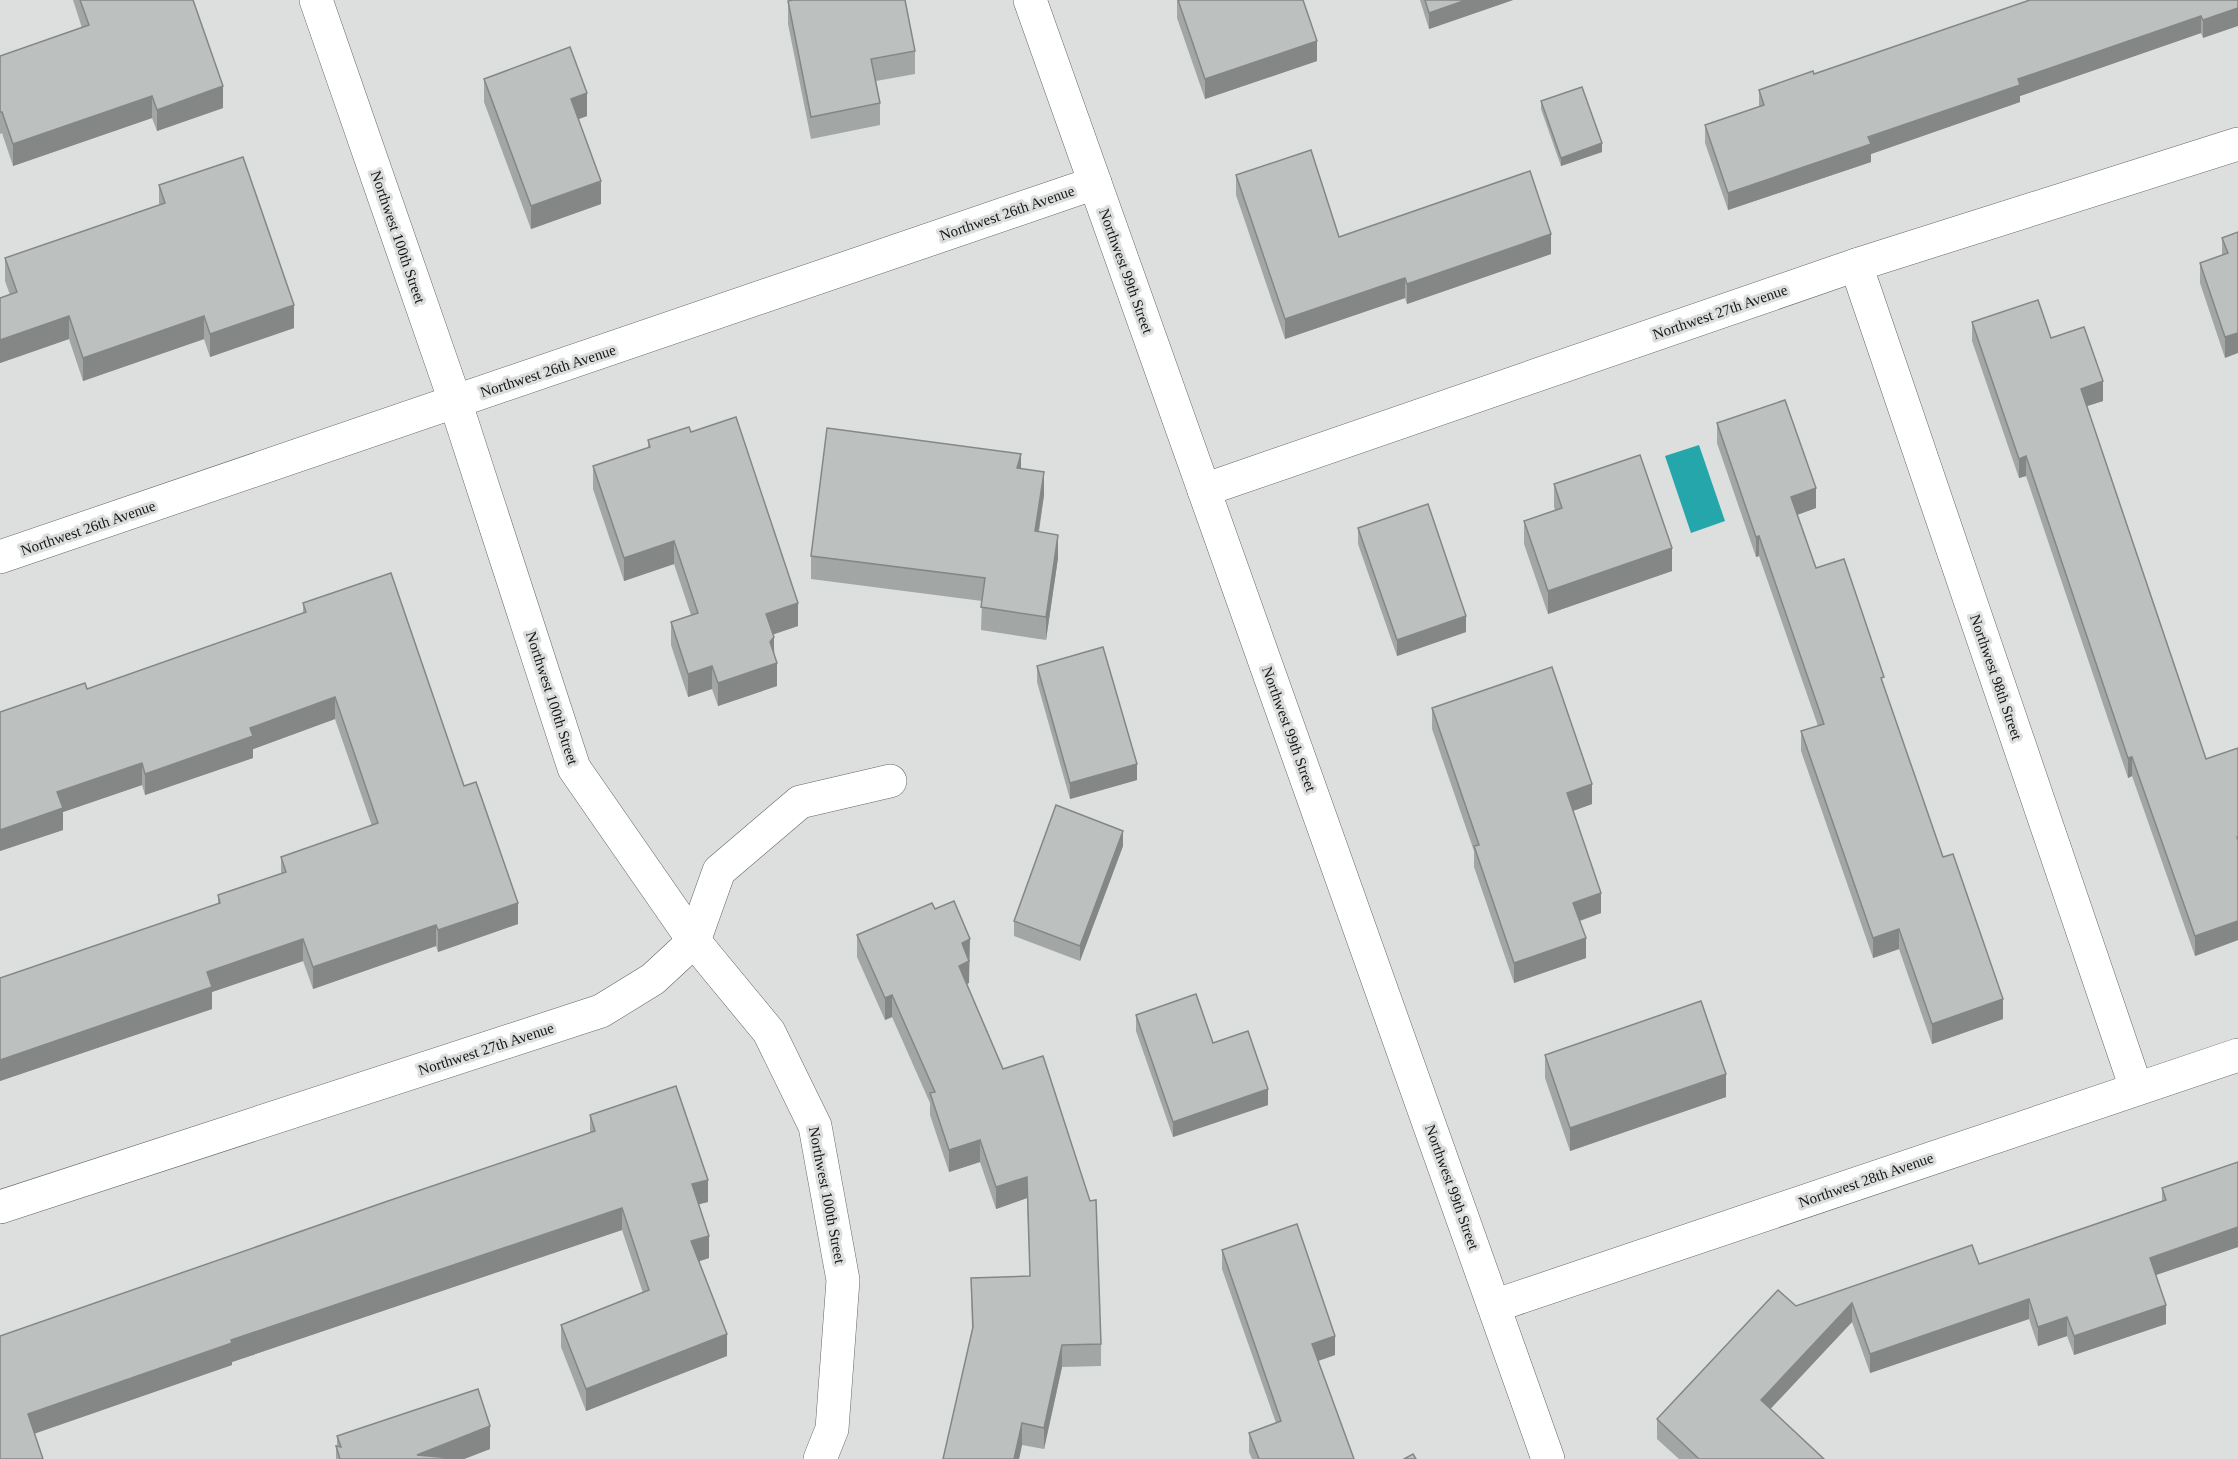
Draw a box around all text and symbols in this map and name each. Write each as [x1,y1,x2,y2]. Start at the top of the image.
street label: Northwest 100th Street [368,169,428,306]
street label: Northwest 26th Avenue [938,182,1077,244]
street label: Northwest 99th Street [1096,206,1156,336]
street label: Northwest 27th Avenue [1651,281,1790,343]
street label: Northwest 26th Avenue [478,341,618,400]
street label: Northwest 26th Avenue [19,497,158,559]
street label: Northwest 98th Street [1967,612,2025,743]
street label: Northwest 100th Street [523,629,581,767]
street label: Northwest 99th Street [1259,664,1319,794]
street label: Northwest 27th Avenue [416,1019,556,1078]
street label: Northwest 99th Street [1422,1122,1482,1252]
street label: Northwest 100th Street [806,1125,848,1266]
street label: Northwest 28th Avenue [1797,1149,1936,1211]

